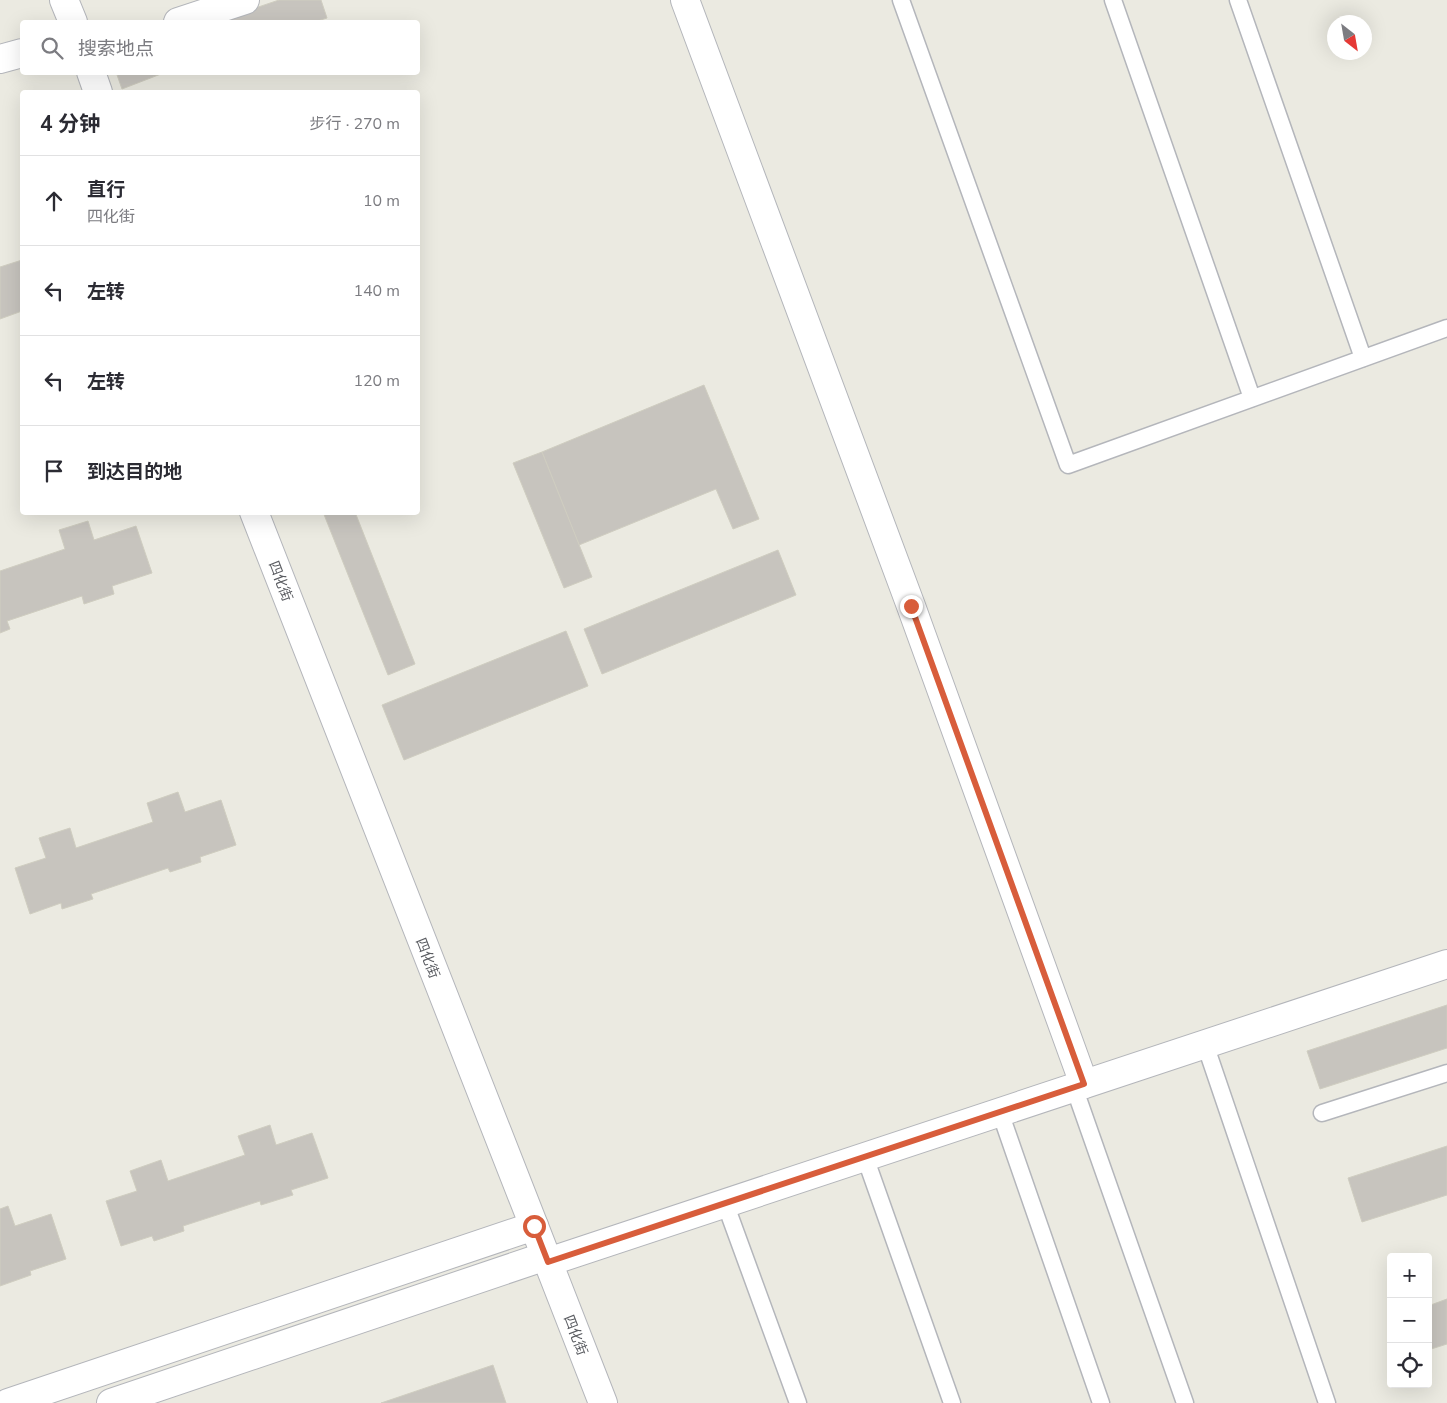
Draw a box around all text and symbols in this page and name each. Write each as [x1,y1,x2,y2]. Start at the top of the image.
north arrow [1327,15,1372,60]
search box [20,20,420,75]
icon: search [38,34,66,62]
text: 搜索地点 [78,36,154,62]
text: 4 分钟 [40,110,100,138]
text: 步行 · 270 m [310,113,400,135]
text: 直行 [87,177,125,203]
icon: ahead [40,187,68,215]
text: 10 m [363,190,400,212]
text: 四化街 [87,206,135,228]
icon: left [40,277,68,305]
text: 左转 [87,279,125,305]
text: 140 m [353,280,400,302]
icon: left [40,367,68,395]
text: 左转 [87,369,125,395]
text: 120 m [353,370,400,392]
icon: arrive [40,457,68,485]
text: 到达目的地 [87,459,182,485]
street label: 四化街 [264,558,297,604]
route end [900,595,923,618]
street label: 四化街 [411,935,444,981]
route start [523,1215,546,1238]
map controls [1387,1253,1432,1388]
button: + [1387,1253,1432,1298]
button: − [1387,1298,1432,1343]
street label: 四化街 [559,1312,592,1358]
button: locate [1387,1343,1432,1388]

